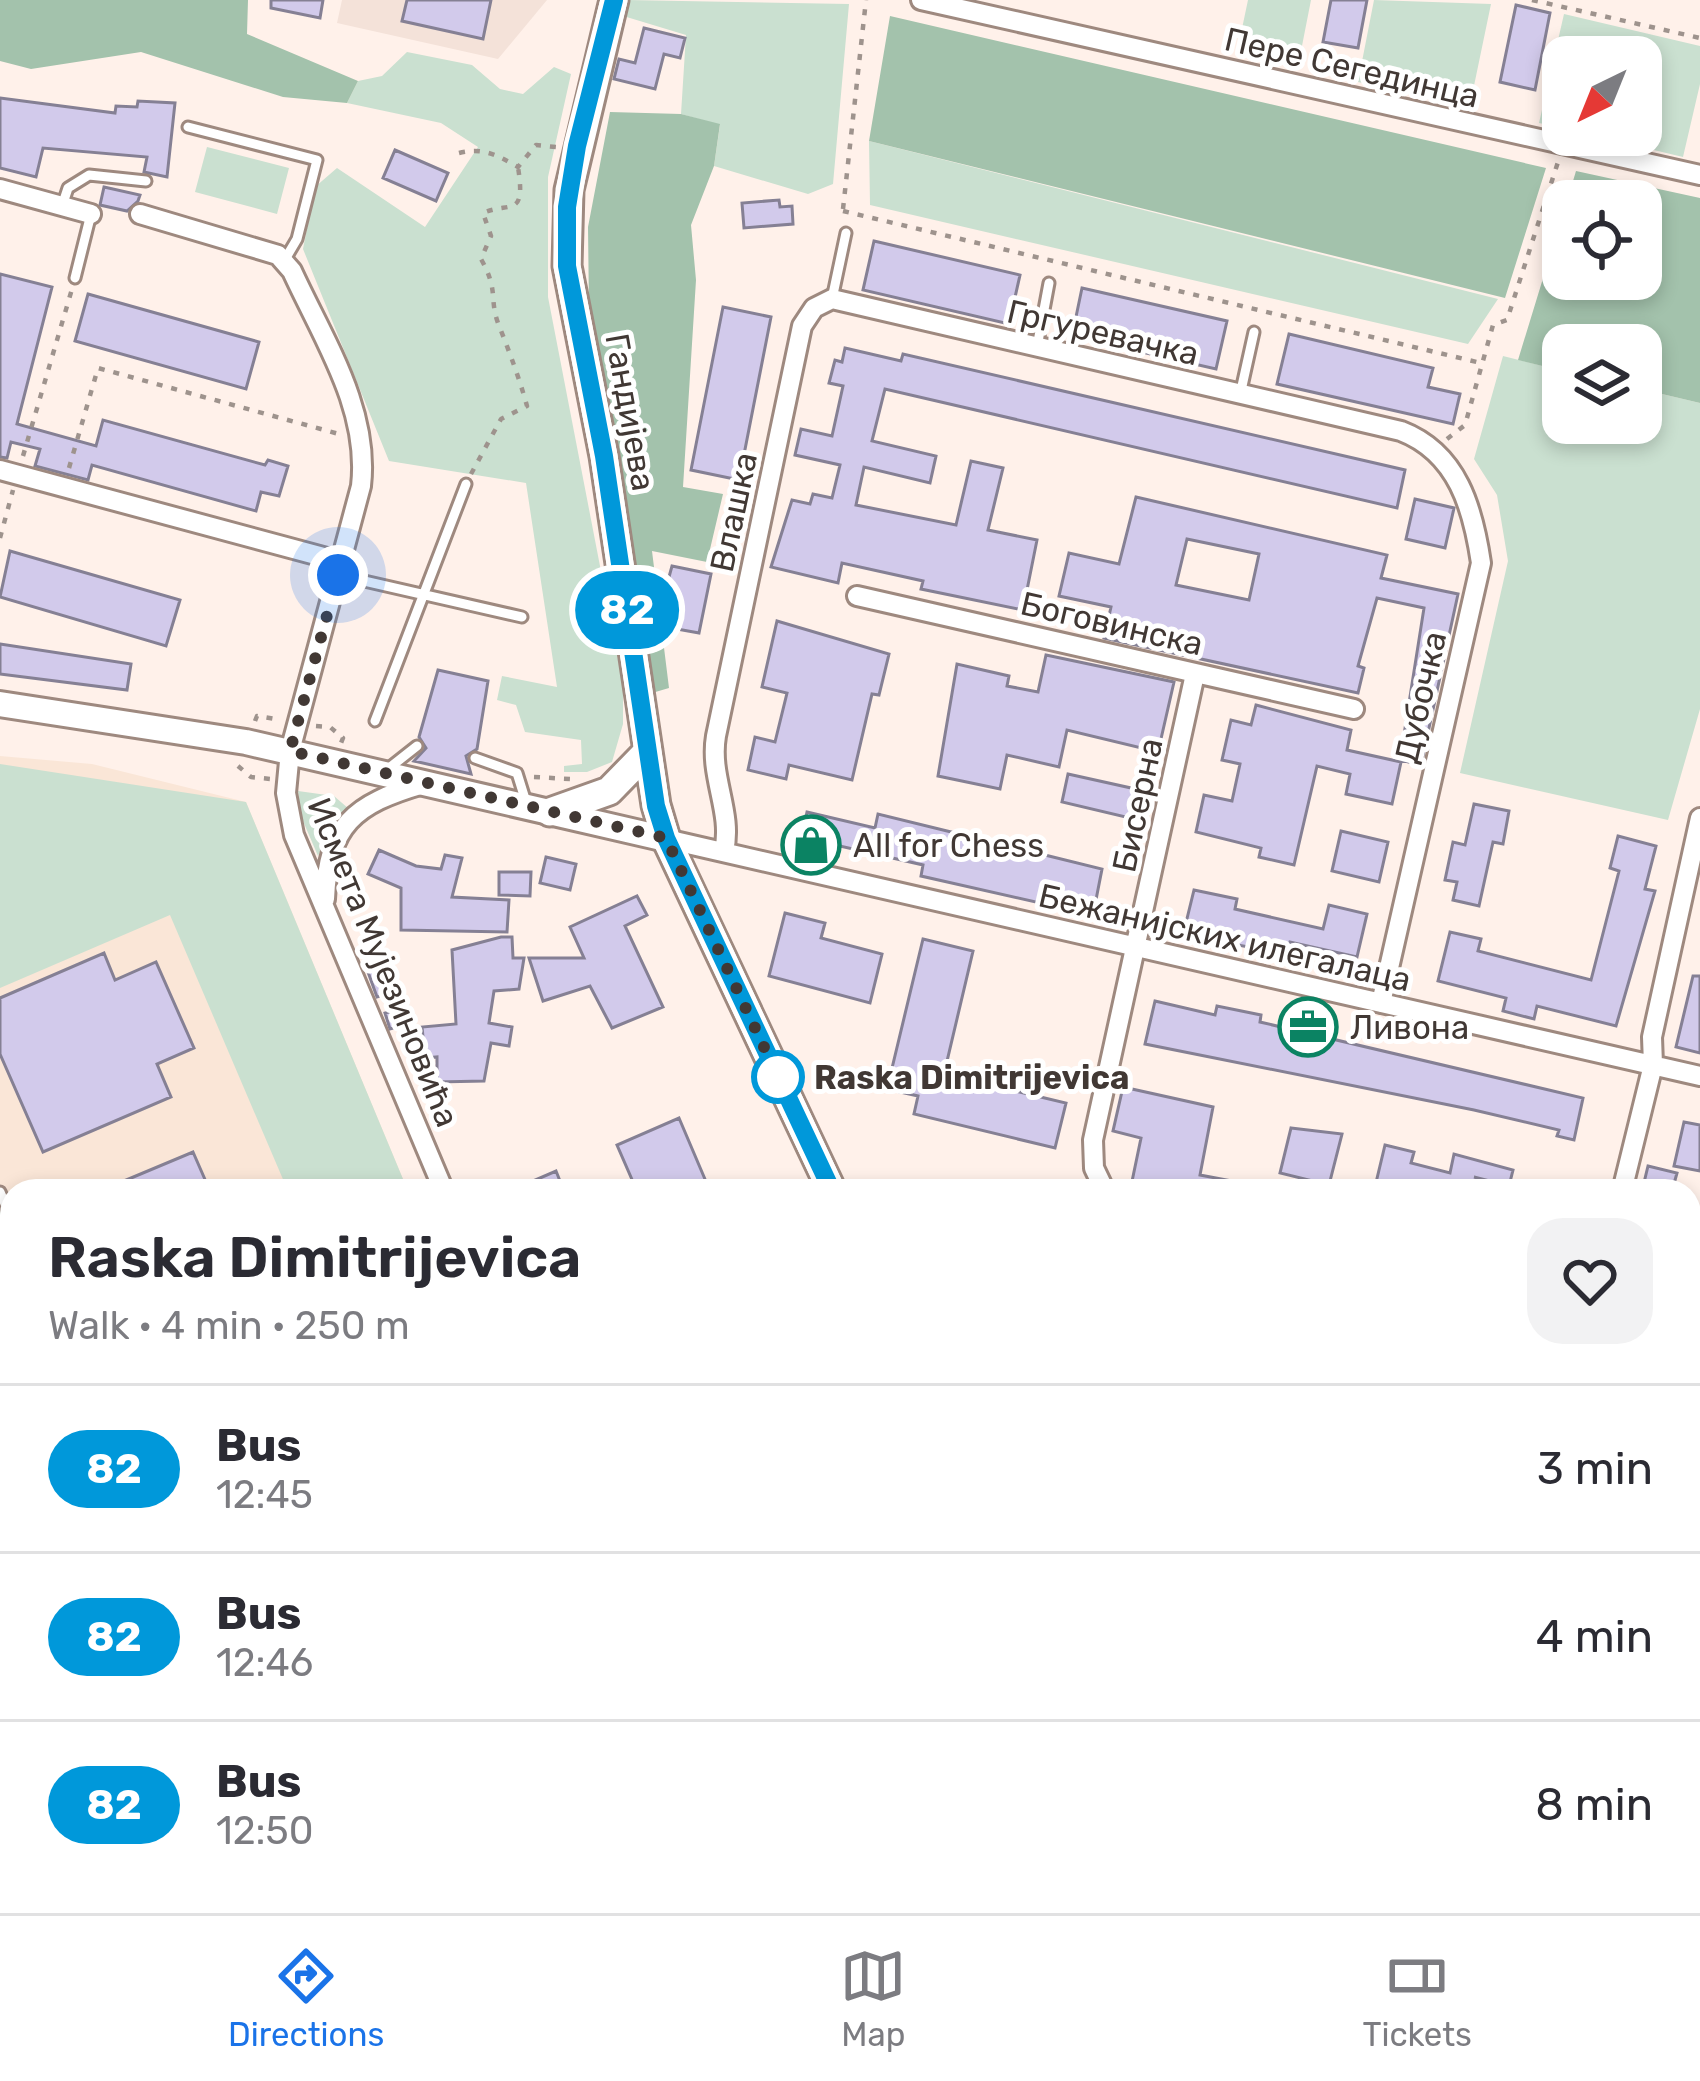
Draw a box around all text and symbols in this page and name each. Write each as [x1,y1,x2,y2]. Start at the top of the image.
street label: Пере Сегединца [1221,19,1483,116]
north arrow [1542,36,1662,156]
map controls [1542,36,1662,444]
button: locate [1542,180,1662,300]
street label: Гргуревачка [1003,292,1202,373]
button: layers [1542,324,1662,444]
street label: Гандијева [597,330,664,494]
street label: Влашка [702,449,765,575]
your location [308,545,368,605]
line badge: 82 [573,571,681,649]
street label: Боговинска [1017,584,1207,663]
text: 82 [599,585,655,635]
street label: Дубочка [1386,628,1455,767]
street label: Бисерна [1104,735,1171,876]
street label: Исмета Мујезиновића [300,792,467,1132]
shop icon: All for Chess [780,814,842,876]
place label: All for Chess [853,826,1044,865]
street label: Бежанијских илегалаца [1035,876,1415,999]
office icon: Ливона [1277,996,1339,1058]
place label: Ливона [1350,1008,1469,1047]
marker: Raska Dimitrijevica [753,1052,803,1102]
place label: Raska Dimitrijevica [814,1058,1130,1097]
button: heart [1527,1218,1653,1344]
text: Raska Dimitrijevica [48,1224,581,1291]
text: Walk · 4 min · 250 m [48,1303,410,1349]
text: Bus [216,1419,301,1472]
text: 3 min [1537,1442,1653,1495]
text: 82 [86,1444,142,1494]
text: 12:45 [216,1472,313,1518]
text: Bus [216,1587,301,1640]
text: 4 min [1536,1610,1653,1663]
text: 82 [86,1612,142,1662]
text: 12:46 [216,1640,313,1686]
text: Bus [216,1755,301,1808]
text: 8 min [1535,1778,1653,1831]
text: 82 [86,1780,142,1830]
text: 12:50 [216,1808,314,1854]
tab: Directions [228,1943,384,2054]
tab: Map [840,1943,906,2054]
tab: Tickets [1362,1943,1472,2054]

